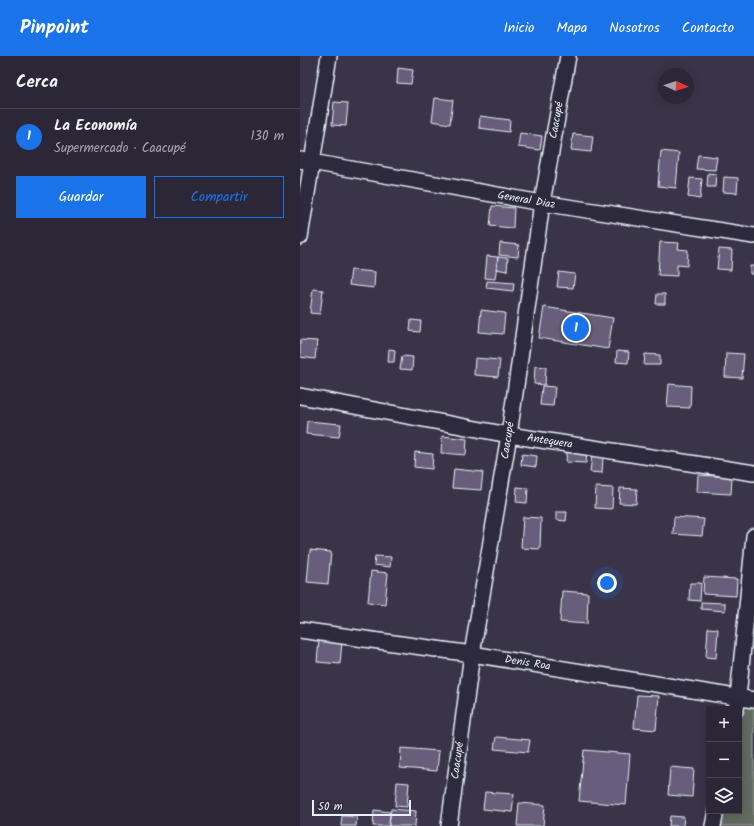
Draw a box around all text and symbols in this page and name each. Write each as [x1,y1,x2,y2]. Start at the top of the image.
text: Pinpoint [20,13,89,43]
text: Inicio [503,17,534,39]
text: Mapa [556,17,587,39]
text: Nosotros [609,17,660,39]
text: Contacto [682,17,734,39]
north arrow [658,68,694,104]
text: Cerca [16,69,58,96]
street label: Caacupé [545,99,569,140]
text: La Economía [54,114,137,138]
text: 1 [27,126,31,147]
text: 130 m [250,126,284,147]
text: Supermercado · Caacupé [54,138,186,159]
button: Guardar [16,176,146,218]
button: Compartir [154,176,284,218]
street label: General Diaz [496,186,557,214]
pin: 1 [563,313,589,343]
street label: Caacupé [496,420,520,460]
street label: Antequera [526,429,574,454]
your location [597,573,617,593]
street label: Denis Roa [503,650,552,676]
map controls [706,706,742,814]
button: + [706,706,742,742]
street label: Caacupé [446,740,469,780]
button: − [706,742,742,778]
button: layers [706,778,742,814]
scale bar [312,798,411,817]
text: 50 m [318,798,343,816]

